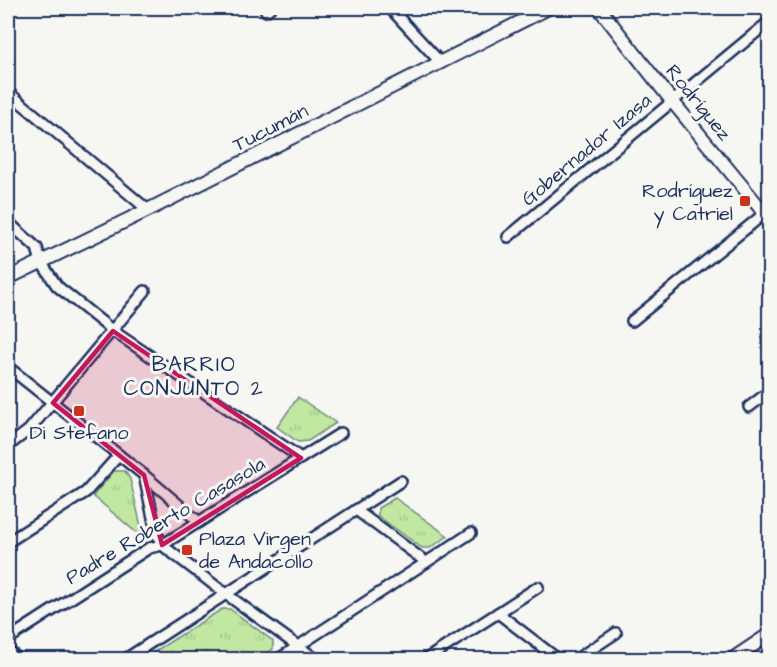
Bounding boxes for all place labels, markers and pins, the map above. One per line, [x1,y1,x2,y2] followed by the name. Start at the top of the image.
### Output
[642,177,733,229] place label: Rodríguez y Catriel
[738,194,752,208] marker: Rodríguez y Catriel
[72,404,86,418] marker: Di Stefano
[29,419,129,447] place label: Di Stefano
[199,525,313,576] place label: Plaza Virgen de Andacollo
[180,543,194,557] marker: Plaza Virgen de Andacollo

